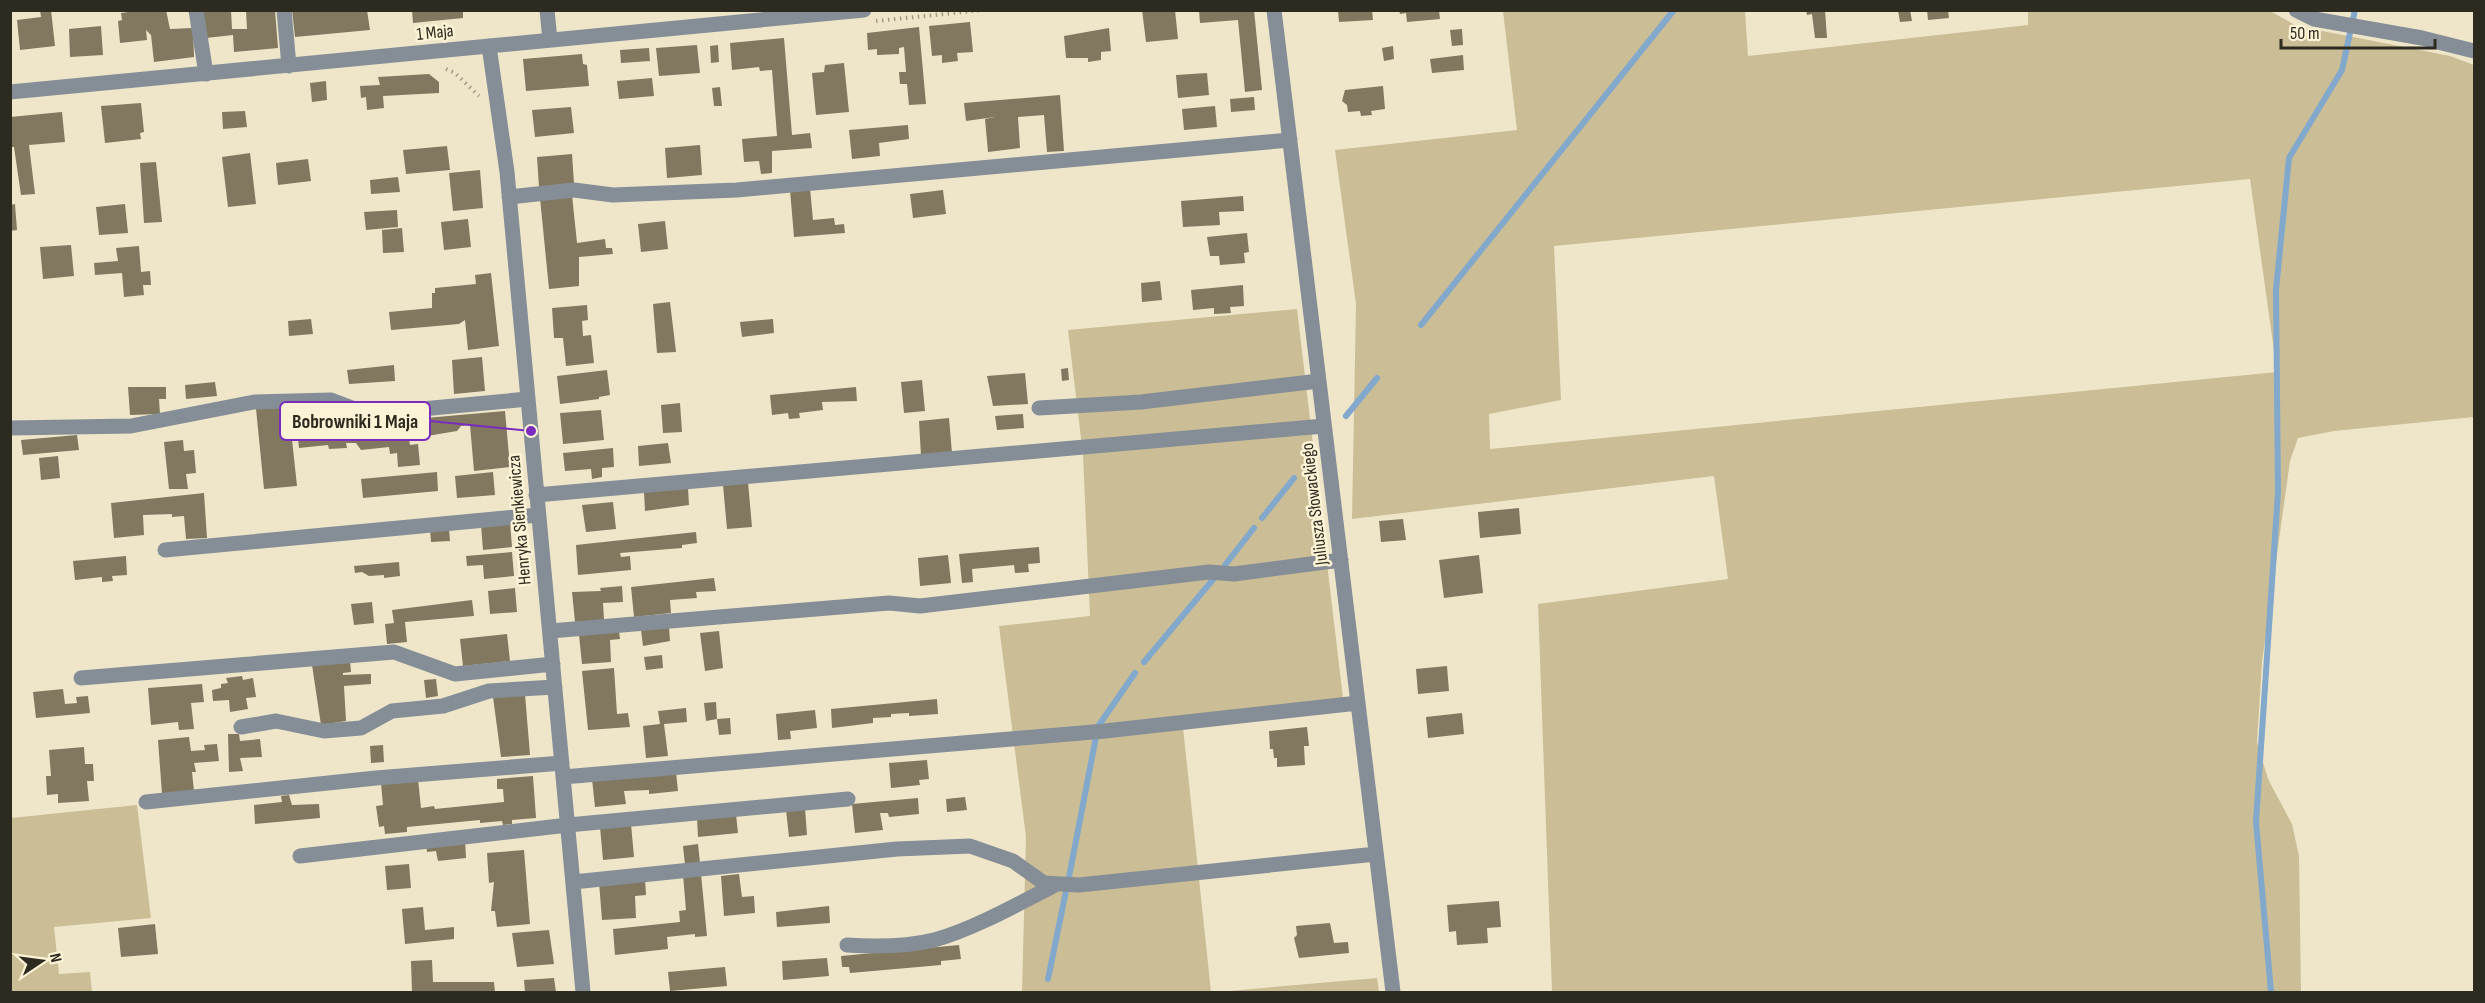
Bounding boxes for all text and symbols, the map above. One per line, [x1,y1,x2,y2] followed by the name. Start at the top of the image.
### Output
[2281,12,2436,50] scale bar
[416,20,455,45] street label: 1 Maja
[2290,23,2320,44] text: 50 m
[280,402,430,440] callout: Bobrowniki 1 Maja
[292,410,418,434] text: Bobrowniki 1 Maja
[1297,442,1333,567] street label: Juliusza Słowackiego
[503,454,536,586] street label: Henryka Sienkiewicza
[12,931,72,991] north arrow
[45,952,65,964] text: N

